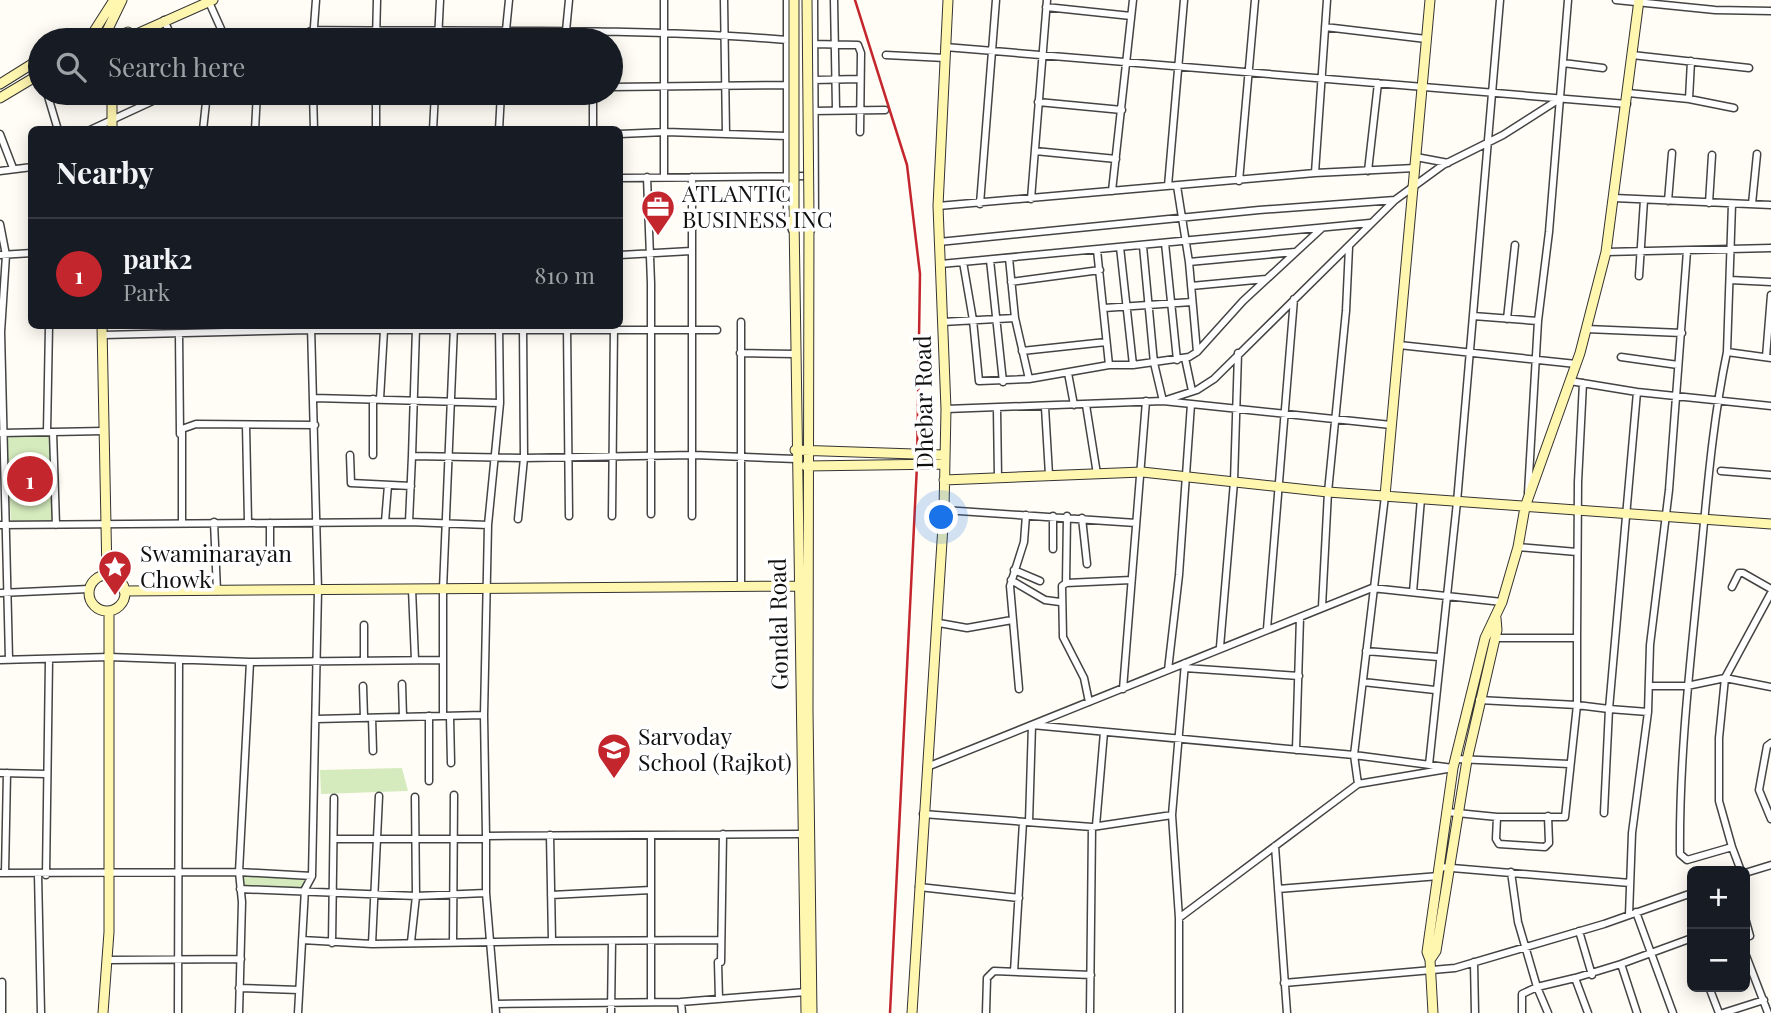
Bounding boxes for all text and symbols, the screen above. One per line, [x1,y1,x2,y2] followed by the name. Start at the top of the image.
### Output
[28,28,623,105] search box
[52,48,90,86] icon: search
[108,49,245,84] text: Search here
[56,152,154,192] text: Nearby
[681,177,833,234] place label: ATLANTIC BUSINESS INC
[639,188,677,237] office icon: ATLANTIC BUSINESS INC
[123,241,192,276] text: park2
[75,259,83,290] text: 1
[535,259,595,290] text: 810 m
[123,276,170,307] text: Park
[906,335,939,469] street label: Dhebar Road
[7,453,53,505] pin: 1
[924,500,958,534] your location
[140,537,292,594] place label: Swaminarayan Chowk
[96,548,134,597] place icon: Swaminarayan Chowk
[761,558,794,690] street label: Gondal Road
[638,720,792,777] place label: Sarvoday School (Rajkot)
[595,731,633,780] school or university icon: Sarvoday School (Rajkot)
[1687,866,1750,992] map controls
[1687,866,1750,929] button: +
[1687,929,1750,992] button: −

